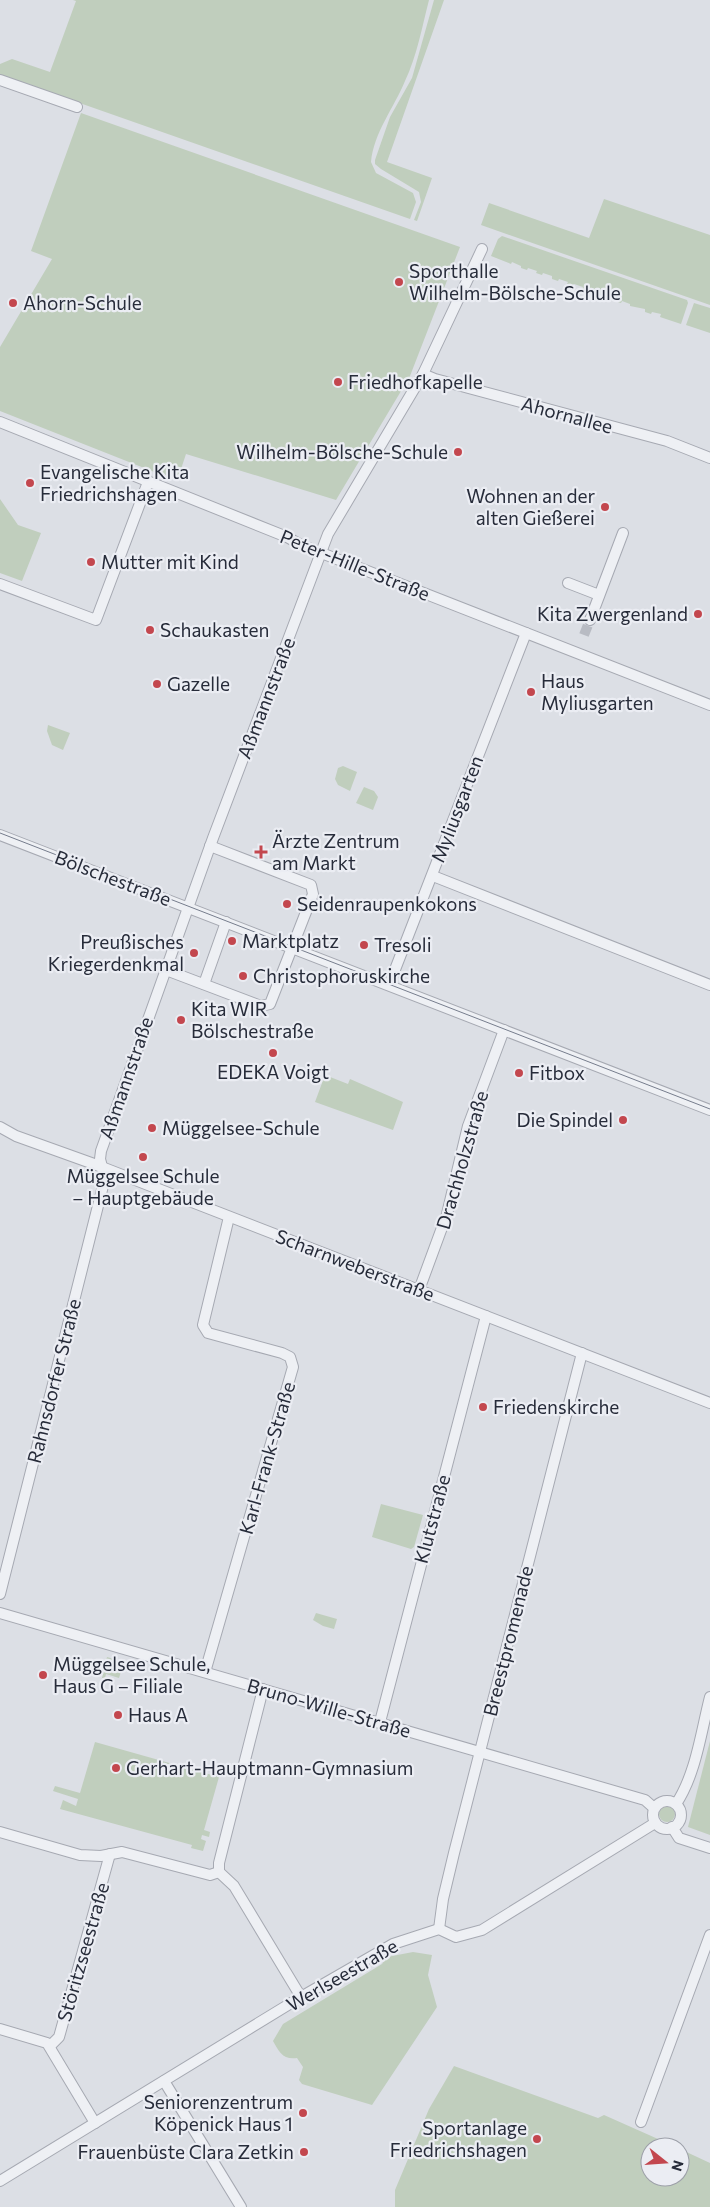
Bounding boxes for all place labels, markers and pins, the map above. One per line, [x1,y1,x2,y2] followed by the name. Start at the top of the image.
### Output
[409,259,621,304] place label: Sporthalle Wilhelm-Bölsche-Schule
[393,276,405,288] marker: Sporthalle Wilhelm-Bölsche-Schule
[23,291,142,314] place label: Ahorn-Schule
[7,297,19,309] marker: Ahorn-Schule
[348,370,483,393] place label: Friedhofkapelle
[332,376,344,388] marker: Friedhofkapelle
[236,440,448,463] place label: Wilhelm-Bölsche-Schule
[452,446,464,458] marker: Wilhelm-Bölsche-Schule
[40,460,189,505] place label: Evangelische Kita Friedrichshagen
[24,477,36,489] marker: Evangelische Kita Friedrichshagen
[466,484,595,529] place label: Wohnen an der alten Gießerei
[599,501,611,513] marker: Wohnen an der alten Gießerei
[101,550,239,573] place label: Mutter mit Kind
[85,556,97,568] marker: Mutter mit Kind
[537,602,688,625] place label: Kita Zwergenland
[692,608,704,620] marker: Kita Zwergenland
[160,618,269,641] place label: Schaukasten
[144,624,156,636] marker: Schaukasten
[541,669,654,714] place label: Haus Myliusgarten
[167,672,230,695] place label: Gazelle
[151,678,163,690] marker: Gazelle
[525,686,537,698] marker: Haus Myliusgarten
[272,829,400,874] place label: Ärzte Zentrum am Markt
[254,845,268,859] marker: Ärzte Zentrum am Markt
[297,892,477,915] place label: Seidenraupenkokons
[281,898,293,910] marker: Seidenraupenkokons
[242,929,339,952] place label: Marktplatz
[48,930,184,975] place label: Preußisches Kriegerdenkmal
[374,933,432,956] place label: Tresoli
[226,935,238,947] marker: Marktplatz
[358,939,370,951] marker: Tresoli
[188,947,200,959] marker: Preußisches Kriegerdenkmal
[253,964,430,987] place label: Christophoruskirche
[237,970,249,982] marker: Christophoruskirche
[191,997,314,1042] place label: Kita WIR Bölschestraße
[175,1014,187,1026] marker: Kita WIR Bölschestraße
[267,1047,279,1059] marker: EDEKA Voigt
[217,1060,329,1083] place label: EDEKA Voigt
[529,1061,585,1084] place label: Fitbox
[513,1067,525,1079] marker: Fitbox
[516,1108,613,1131] place label: Die Spindel
[617,1114,629,1126] marker: Die Spindel
[162,1116,320,1139] place label: Müggelsee-Schule
[146,1122,158,1134] marker: Müggelsee-Schule
[137,1151,149,1163] marker: Müggelsee Schule – Hauptgebäude
[66,1164,220,1209] place label: Müggelsee Schule – Hauptgebäude
[493,1395,619,1418] place label: Friedenskirche
[477,1401,489,1413] marker: Friedenskirche
[53,1652,210,1697] place label: Müggelsee Schule, Haus G – Filiale
[37,1669,49,1681] marker: Müggelsee Schule, Haus G – Filiale
[128,1703,188,1726] place label: Haus A
[112,1709,124,1721] marker: Haus A
[126,1756,413,1779] place label: Gerhart-Hauptmann-Gymnasium
[110,1762,122,1774] marker: Gerhart-Hauptmann-Gymnasium
[144,2090,293,2135] place label: Seniorenzentrum Köpenick Haus 1
[297,2107,309,2119] marker: Seniorenzentrum Köpenick Haus 1
[390,2116,527,2161] place label: Sportanlage Friedrichshagen
[531,2133,543,2145] marker: Sportanlage Friedrichshagen
[78,2140,294,2163] place label: Frauenbüste Clara Zetkin
[298,2146,310,2158] marker: Frauenbüste Clara Zetkin

